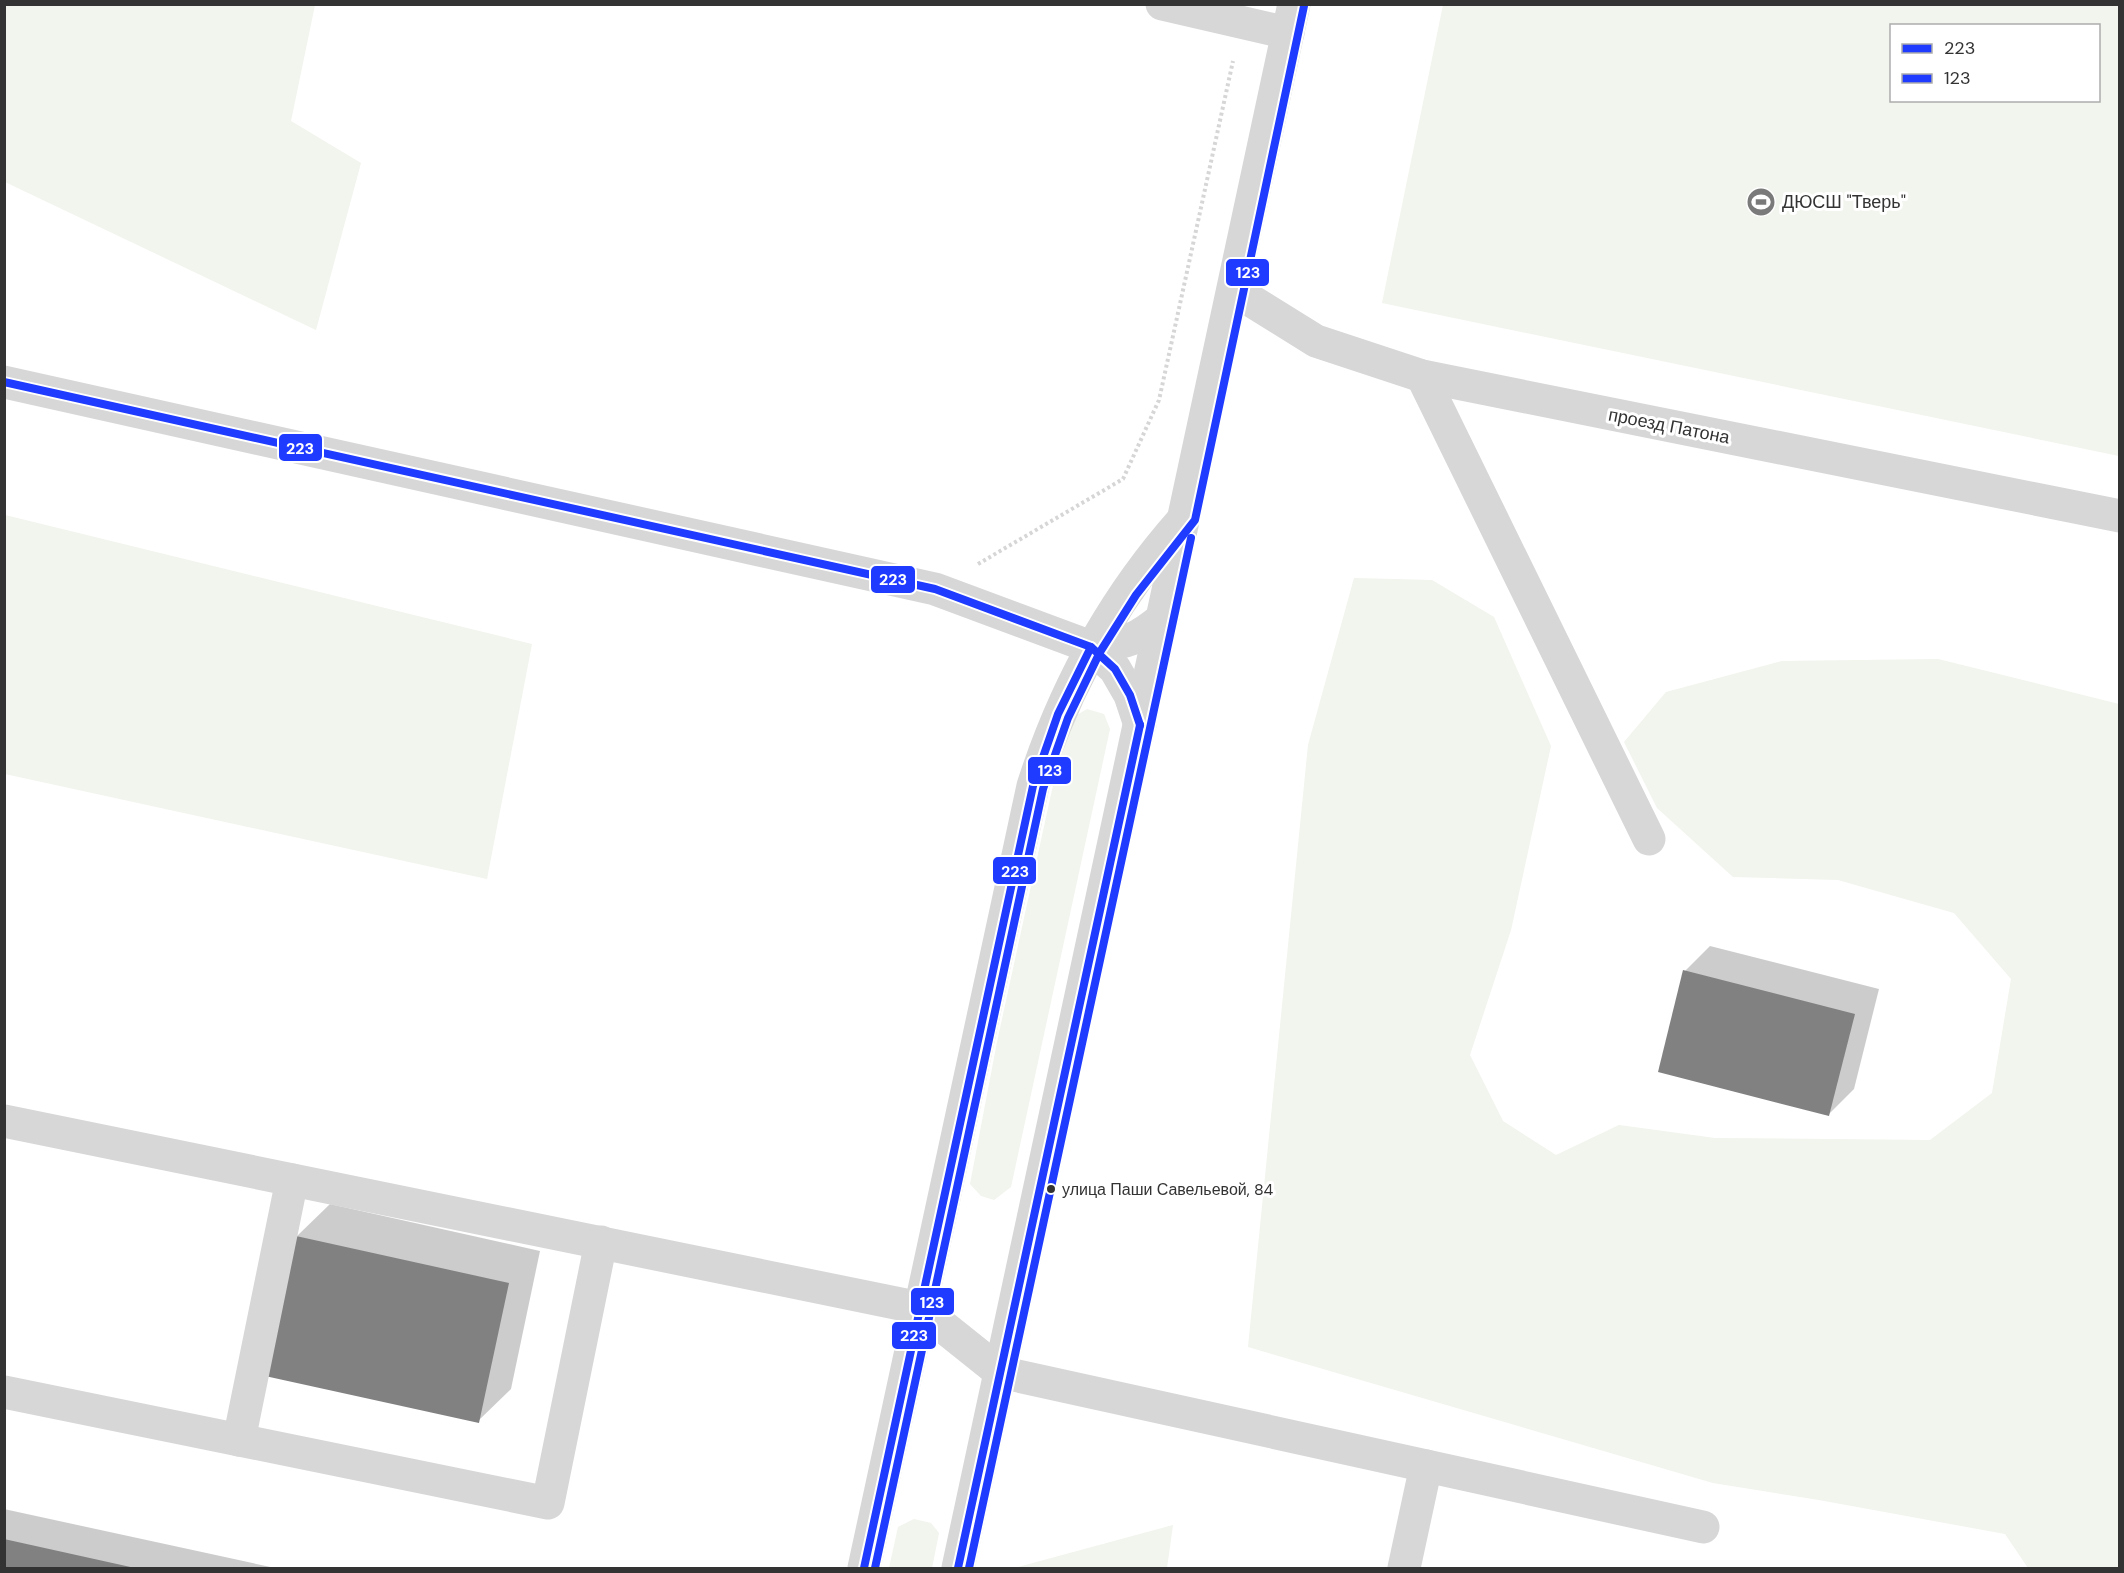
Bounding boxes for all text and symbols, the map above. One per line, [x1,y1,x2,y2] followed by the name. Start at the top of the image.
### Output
[1890,24,2100,102] legend
[1944,36,1975,60] text: 223
[1944,66,1971,90] text: 123
[1745,186,1777,218] sports icon: ДЮСШ "Тверь"
[1782,190,1906,214] place label: ДЮСШ "Тверь"
[1225,258,1270,287] line badge: 123
[1236,262,1260,283] text: 123
[1606,402,1733,450] street label: проезд Патона
[278,433,323,462] line badge: 223
[286,438,314,459] text: 223
[870,565,916,594] line badge: 223
[879,569,907,590] text: 223
[1027,756,1072,785] line badge: 123
[1038,760,1062,781] text: 123
[992,856,1037,885] line badge: 223
[1001,861,1029,882] text: 223
[1062,1179,1274,1200] place label: улица Паши Савельевой, 84
[1045,1183,1057,1195] marker: улица Паши Савельевой, 84
[910,1287,955,1316] line badge: 123
[920,1292,944,1313] text: 123
[891,1321,937,1350] line badge: 223
[900,1325,928,1346] text: 223

